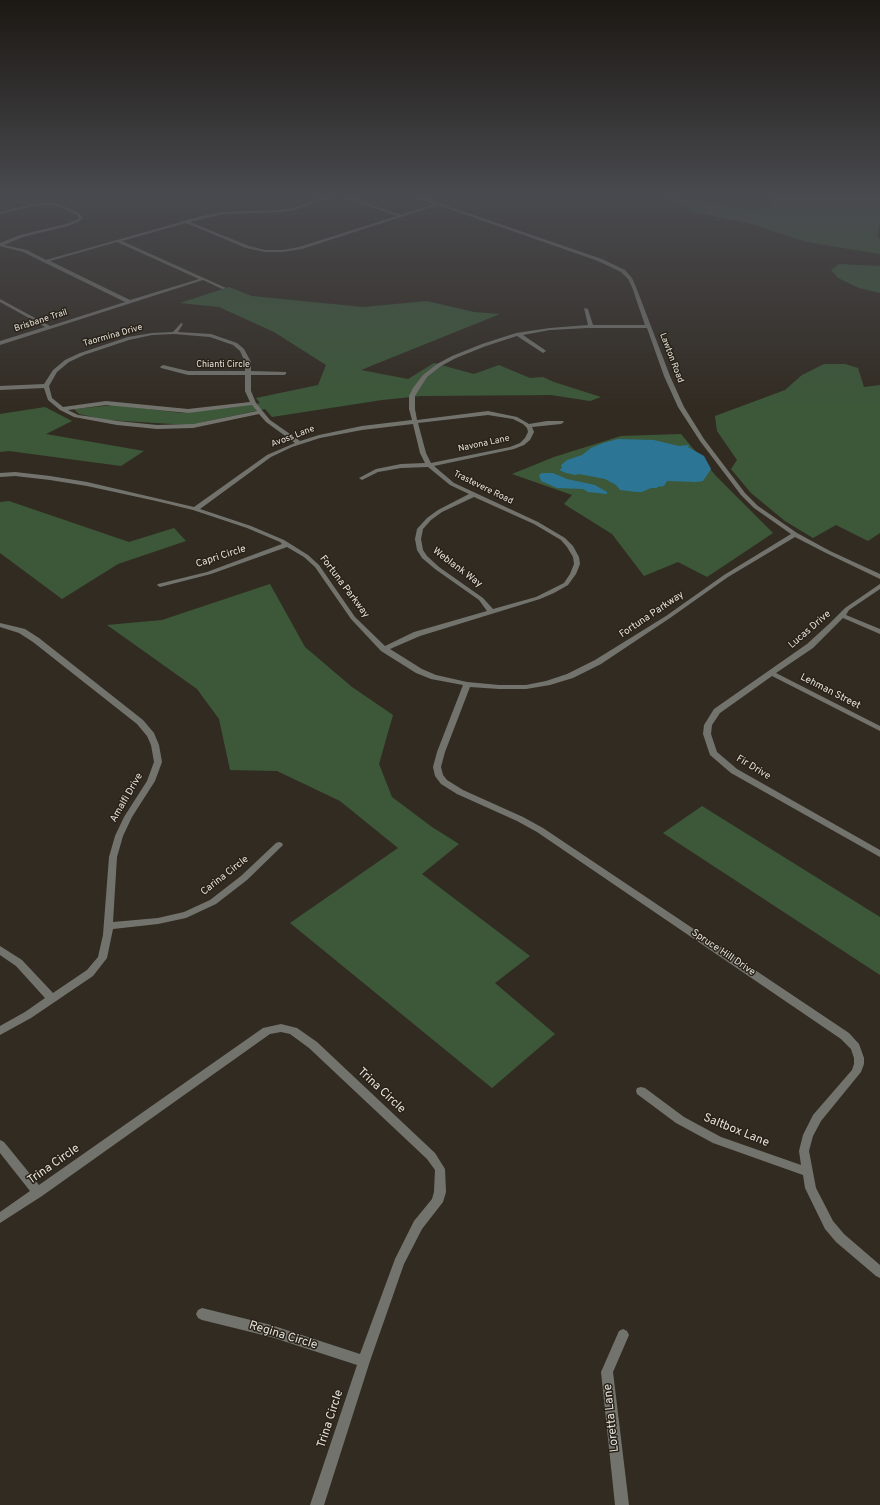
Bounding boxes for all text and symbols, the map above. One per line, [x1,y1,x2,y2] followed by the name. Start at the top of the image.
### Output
[13,307,69,335] street label: Brisbane Trail
[82,322,144,350] street label: Taormina Drive
[657,332,685,384] street label: Lawton Road
[196,360,250,370] street label: Chianti Circle
[270,424,316,450] street label: Avoss Lane
[457,433,511,455] street label: Navona Lane
[451,469,515,507] street label: Trastevere Road
[194,543,248,571] street label: Capri Circle
[430,545,484,591] street label: Weblank Way
[317,553,371,621] street label: Fortuna Parkway
[618,589,686,641] street label: Fortuna Parkway
[786,608,834,652] street label: Lucas Drive
[798,672,862,712] street label: Lehman Street
[734,753,772,783] street label: Fir Drive
[108,771,146,825] street label: Amalfi Drive
[199,854,251,898] street label: Carina Circle
[689,927,757,979] street label: Spruce Hill Drive
[354,1065,408,1117] street label: Trina Circle
[701,1111,771,1151] street label: Saltbox Lane
[25,1142,83,1188] street label: Trina Circle
[247,1319,319,1353] street label: Regina Circle
[601,1383,623,1453] street label: Loretta Lane
[315,1388,347,1450] street label: Trina Circle

